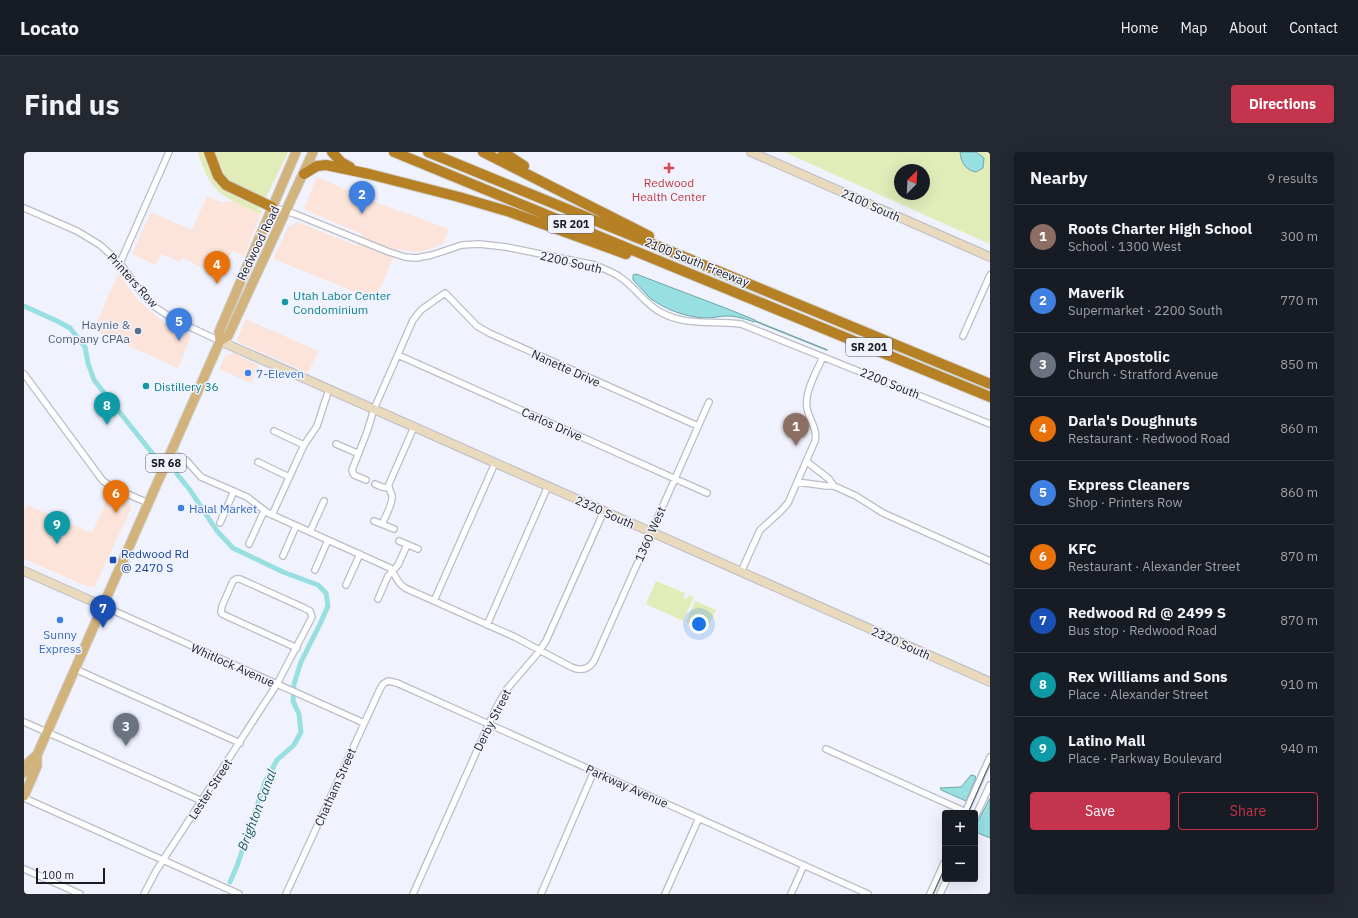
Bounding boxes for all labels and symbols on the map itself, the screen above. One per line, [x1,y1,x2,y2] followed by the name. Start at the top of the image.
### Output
[663,162,675,174] marker: Redwood Health Center
[894,164,930,200] north arrow
[632,175,707,204] place label: Redwood Health Center
[349,181,375,214] pin: 2
[839,185,903,225] street label: 2100 South
[233,203,283,283] street label: Redwood Road
[548,215,594,233] road number: SR 201
[643,234,751,290] street label: 2100 South Freeway
[539,248,603,276] street label: 2200 South
[104,249,162,311] street label: Printers Row
[204,251,230,284] pin: 4
[293,288,391,317] place label: Utah Labor Center Condominium
[280,297,290,307] marker: Utah Labor Center Condominium
[166,308,192,341] pin: 5
[48,317,131,346] place label: Haynie & Company CPAa
[133,326,143,336] marker: Haynie & Company CPAa
[846,338,892,356] road number: SR 201
[529,346,603,390] street label: Nanette Drive
[858,364,922,402] street label: 2200 South
[256,366,304,381] place label: 7-Eleven
[243,368,253,378] marker: 7-Eleven
[154,379,219,394] place label: Distillery 36
[141,381,151,391] marker: Distillery 36
[94,392,120,425] pin: 8
[519,404,585,444] street label: Carlos Drive
[783,413,809,446] pin: 1
[146,454,186,472] road number: SR 68
[103,480,129,513] pin: 6
[573,492,637,532] street label: 2320 South
[189,501,257,516] place label: Halal Market
[176,503,186,513] marker: Halal Market
[631,504,669,564] street label: 1360 West
[44,511,70,544] pin: 9
[121,546,189,575] place label: Redwood Rd @ 2470 S
[108,555,118,565] marker: Redwood Rd @ 2470 S
[90,595,116,628] pin: 7
[689,614,709,634] your location
[55,615,65,625] marker: Sunny Express
[869,623,933,663] street label: 2320 South
[39,627,81,656] place label: Sunny Express
[189,640,278,690] street label: Whitlock Avenue
[470,686,514,754] street label: Derby Street
[113,713,139,746] pin: 3
[311,745,359,829] street label: Chatham Street
[185,756,235,822] street label: Lester Street
[583,761,671,811] street label: Parkway Avenue
[234,766,280,853] water label: Brighton Canal
[36,866,105,885] scale bar

